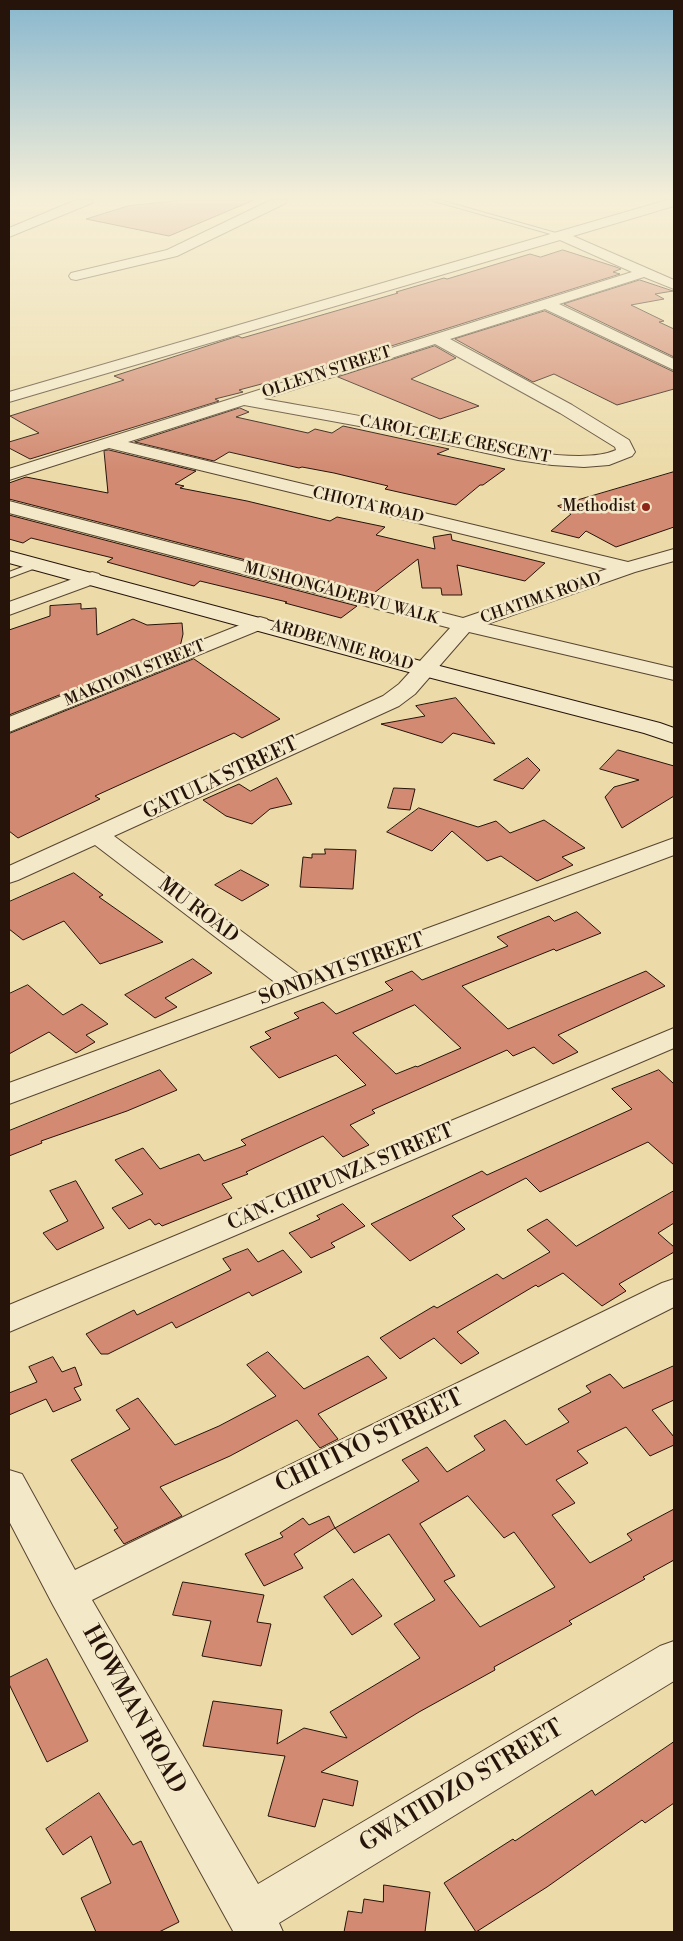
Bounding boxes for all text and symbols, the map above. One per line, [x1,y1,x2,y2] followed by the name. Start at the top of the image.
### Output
[260,343,394,403] street label: OLLEYN STREET
[358,412,552,468] street label: CAROL CELE CRESCENT
[310,484,426,528] street label: CHIOTA ROAD
[562,497,636,517] place label: Methodist
[640,501,652,513] marker: Methodist
[242,559,440,629] street label: MUSHONGADEBVU WALK
[478,569,604,629] street label: CHATIMA ROAD
[269,617,415,675] street label: ARDBENNIE ROAD
[62,637,208,711] street label: MAKIYONI STREET
[140,733,302,825] street label: GATULA STREET
[153,873,243,949] street label: MU ROAD
[256,929,428,1011] street label: SONDAYI STREET
[224,1119,458,1237] street label: CAN. CHIPUNZA STREET
[271,1384,469,1500] street label: CHITIYO STREET
[75,1621,191,1799] street label: HOWMAN ROAD
[355,1715,569,1859] street label: GWATIDZO STREET

